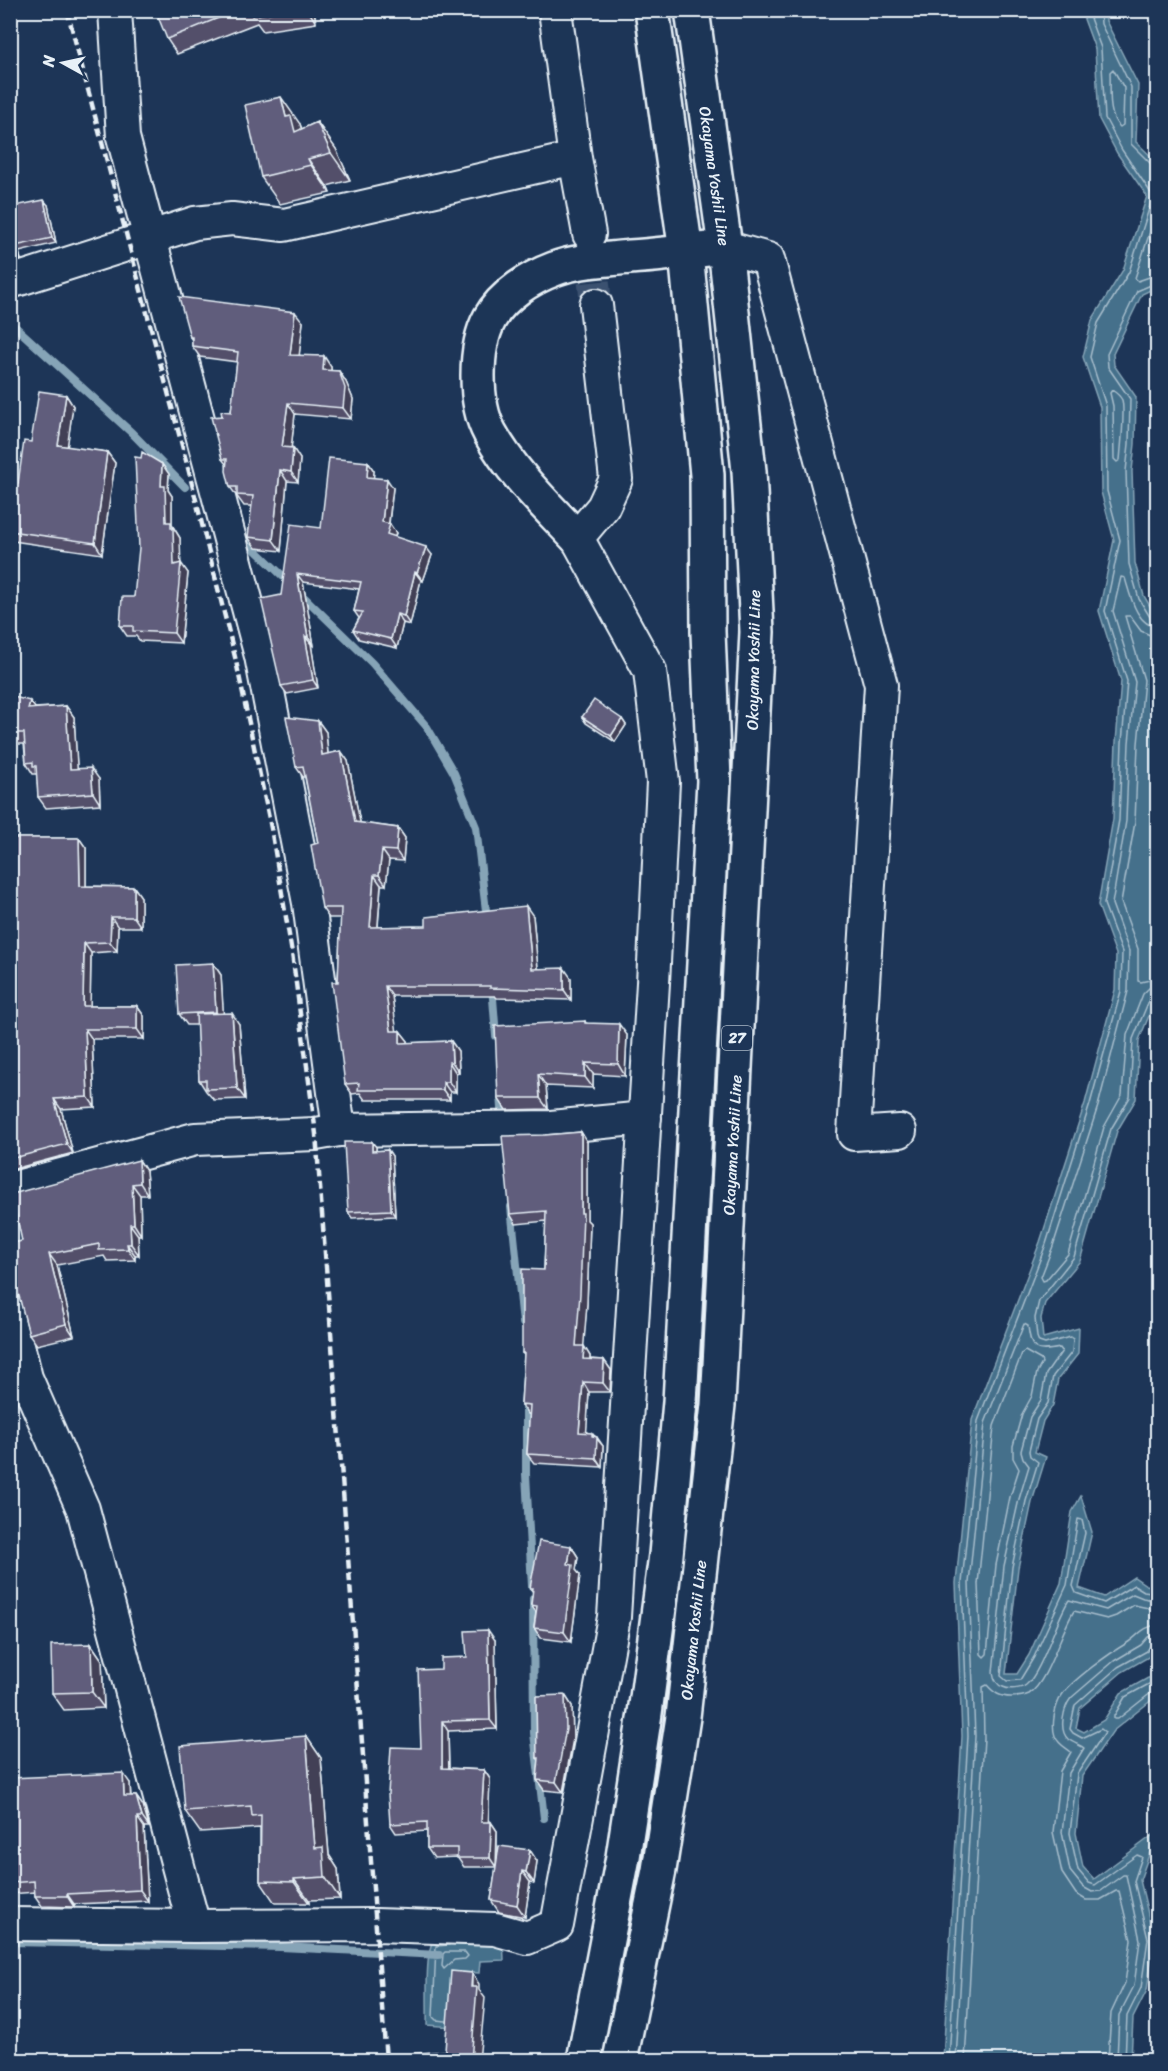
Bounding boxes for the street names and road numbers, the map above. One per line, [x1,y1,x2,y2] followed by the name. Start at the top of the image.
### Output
[690,105,739,248] street label: Okayama Yoshii Line
[738,590,769,730] street label: Okayama Yoshii Line
[722,1026,752,1050] road number: 27
[714,1074,751,1216] street label: Okayama Yoshii Line
[672,1559,715,1701] street label: Okayama Yoshii Line

